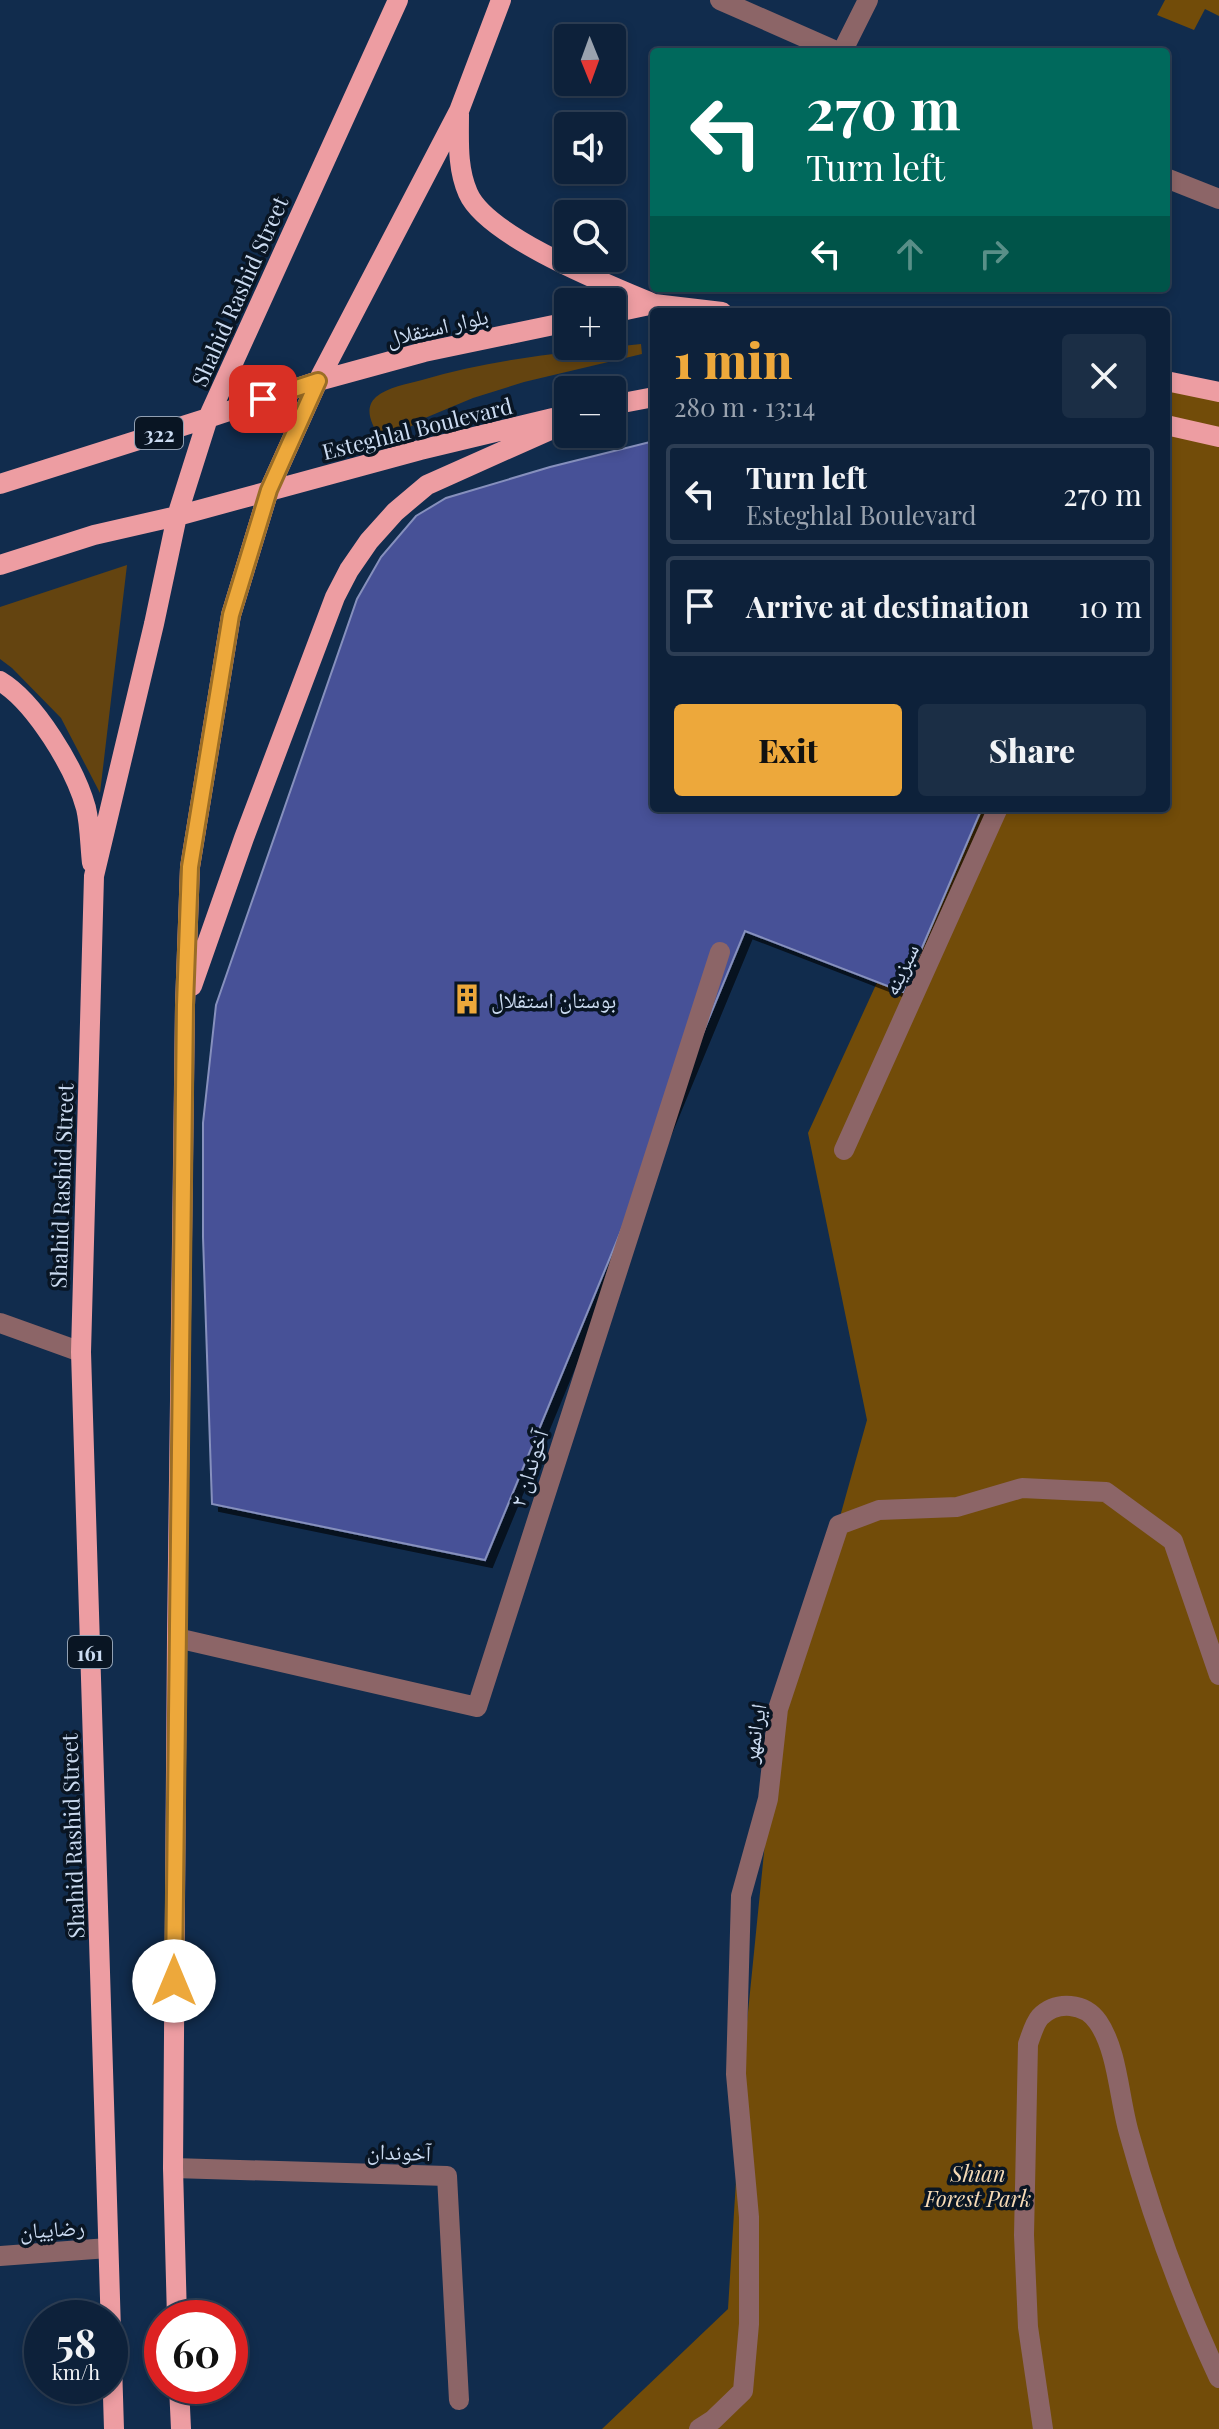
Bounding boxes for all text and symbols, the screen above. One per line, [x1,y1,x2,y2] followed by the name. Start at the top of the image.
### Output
[554,24,626,96] north arrow
[554,24,626,448] map controls
[806,70,961,145] text: 270 m
[674,80,778,184] icon: left
[554,112,626,184] button: sound
[806,142,945,190] text: Turn left
[184,190,295,391] street label: Shahid Rashid Street
[554,200,626,272] button: search
[804,232,848,276] icon: left
[888,232,932,276] icon: ahead
[972,232,1016,276] icon: right
[554,288,626,360] button: +
[383,300,491,352] street label: بلوار استقلال
[674,327,792,391] text: 1 min
[1062,334,1146,418] button: close
[229,365,297,433] pin
[554,376,626,448] button: −
[241,377,285,421] icon: arrive
[674,389,815,424] text: 280 m · 13:14
[319,390,515,466] street label: Esteghlal Boulevard
[135,417,183,449] road number: 322
[746,457,867,497] text: Turn left
[678,472,722,516] icon: left
[1063,474,1142,514] text: 270 m
[746,497,977,532] text: Esteghlal Boulevard
[678,584,722,628] icon: arrive
[746,586,1029,626] text: Arrive at destination
[1079,586,1142,626] text: 10 m
[674,704,902,796] button: Exit
[918,704,1146,796] button: Share
[875,938,925,1000] street label: سبزینه
[450,982,484,1016] building icon: بوستان استقلال
[491,984,616,1014] place label: بوستان استقلال
[42,1082,80,1289] street label: Shahid Rashid Street
[501,1425,555,1510] street label: آخوندان ۲
[68,1636,112,1668] road number: 161
[733,1701,772,1766] street label: ایرانمهر
[53,1732,91,1939] street label: Shahid Rashid Street
[132,1939,216,2023] position arrow
[366,2135,432,2167] street label: آخوندان
[924,2158,1031,2213] park label: Shian Forest Park
[18,2211,86,2245] street label: رضاییان
[144,2300,248,2404] speed limit sign: 60
[56,2315,96,2368] text: 58
[52,2358,100,2385] text: km/h

